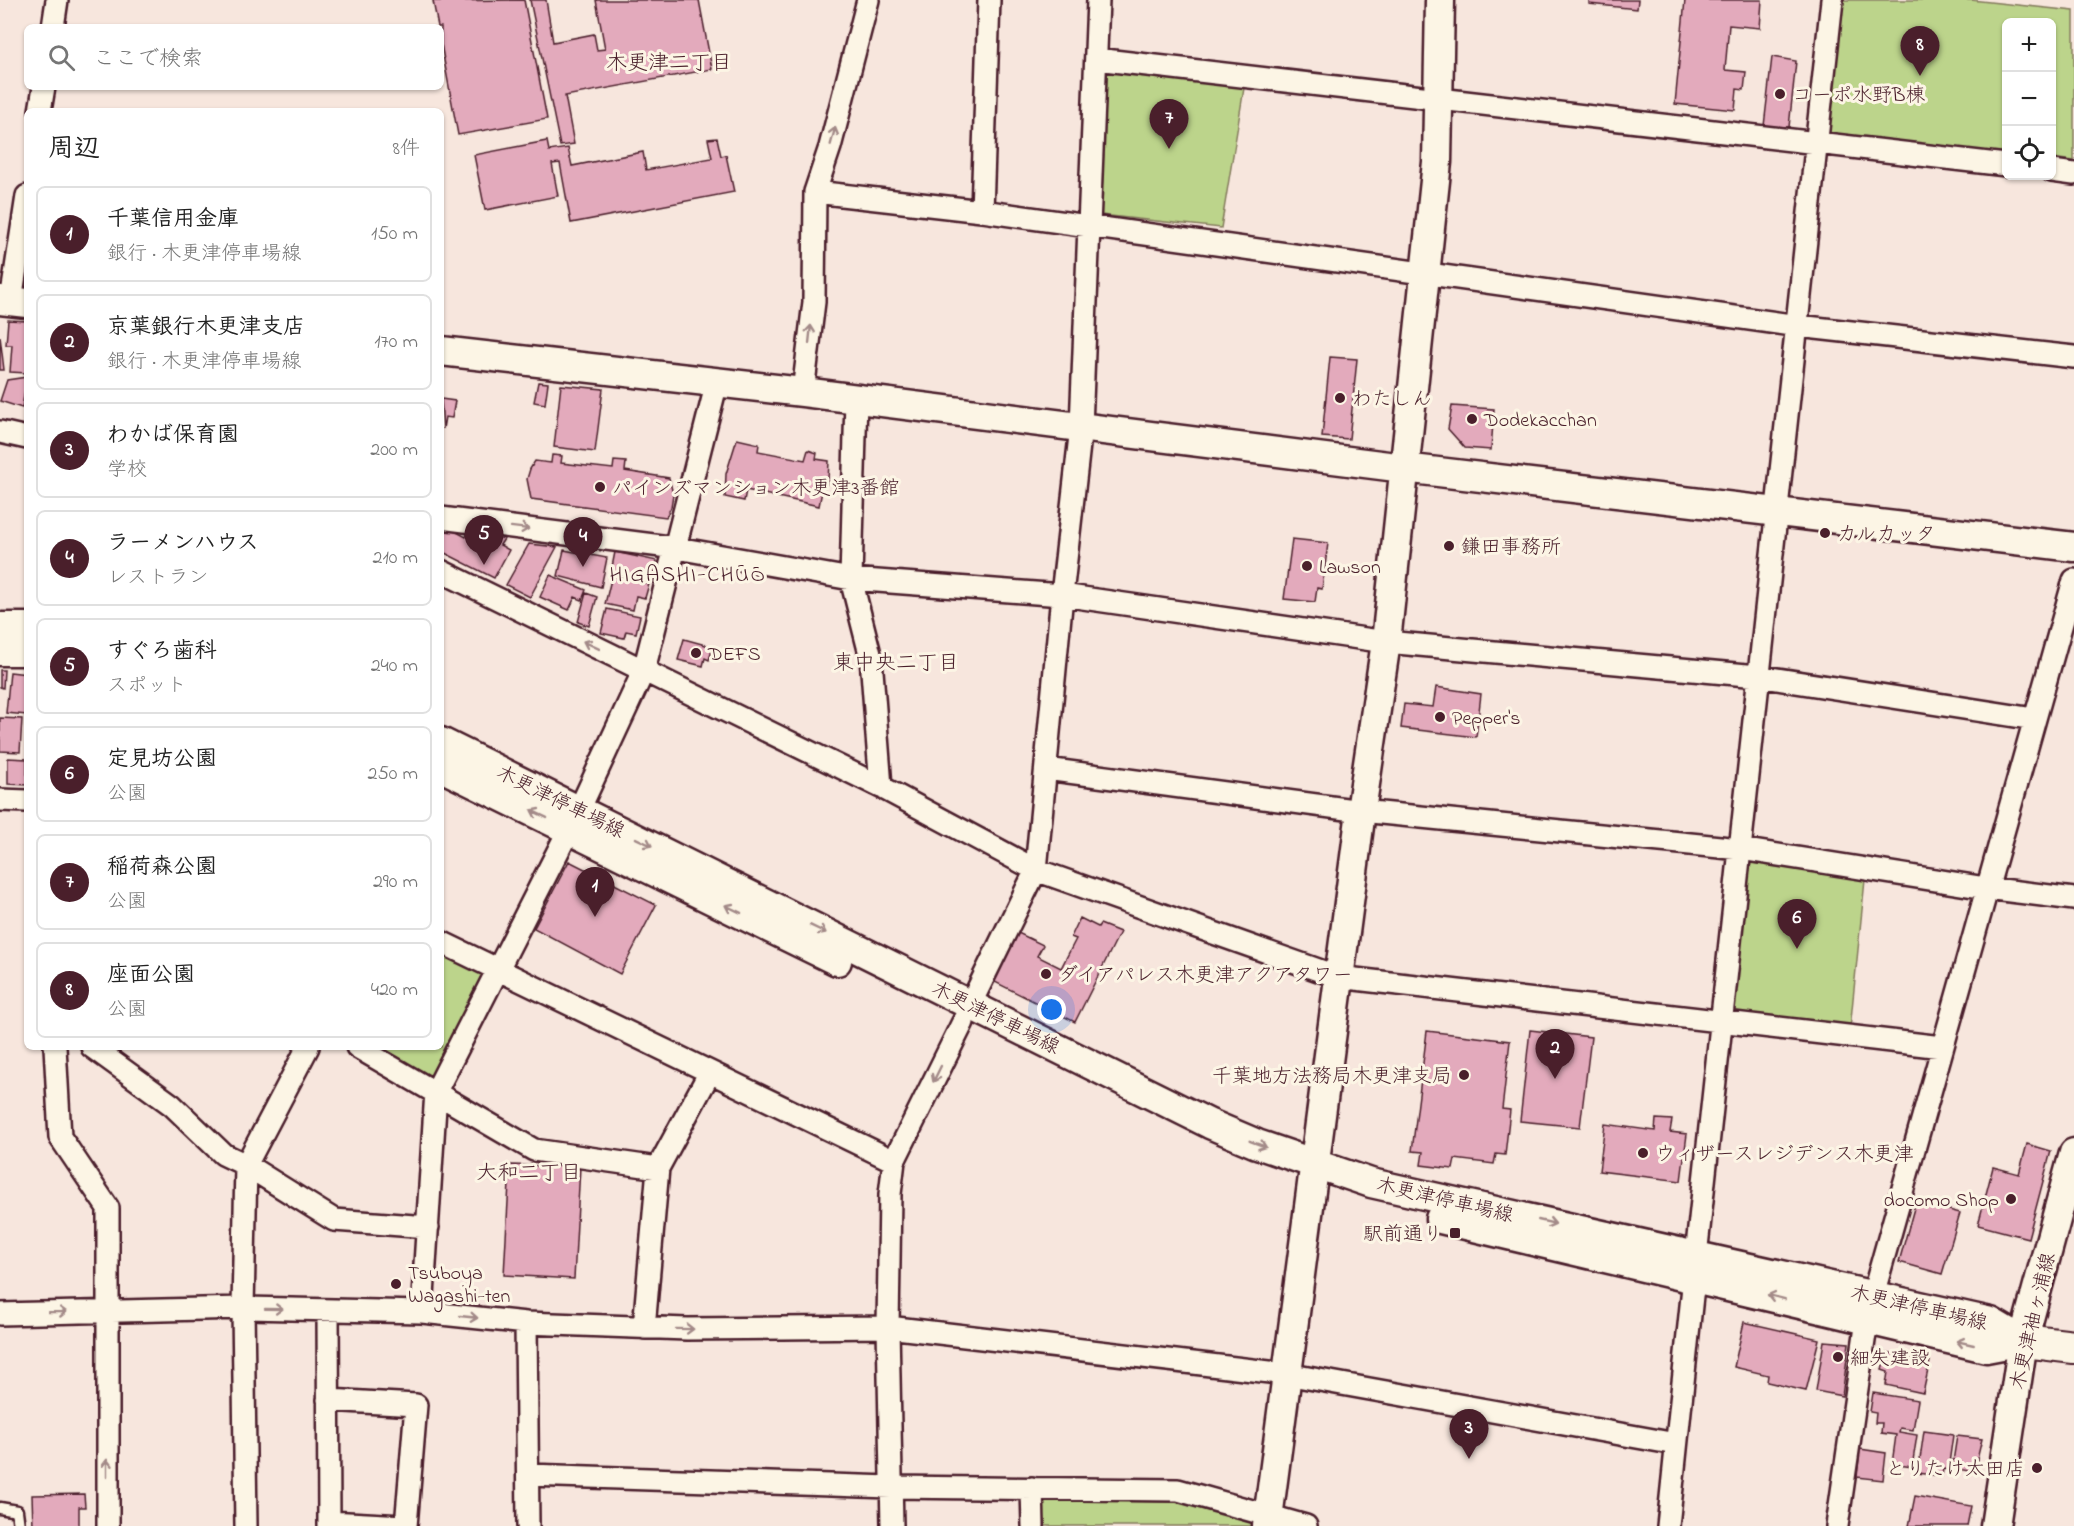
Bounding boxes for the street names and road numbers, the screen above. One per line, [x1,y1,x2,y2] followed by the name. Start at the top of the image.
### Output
[491,760,629,847] street label: 木更津停車場線
[926,976,1064,1063] street label: 木更津停車場線
[1373,1172,1516,1231] street label: 木更津停車場線
[2005,1250,2064,1393] street label: 木更津袖ヶ浦線
[1847,1280,1990,1339] street label: 木更津停車場線

